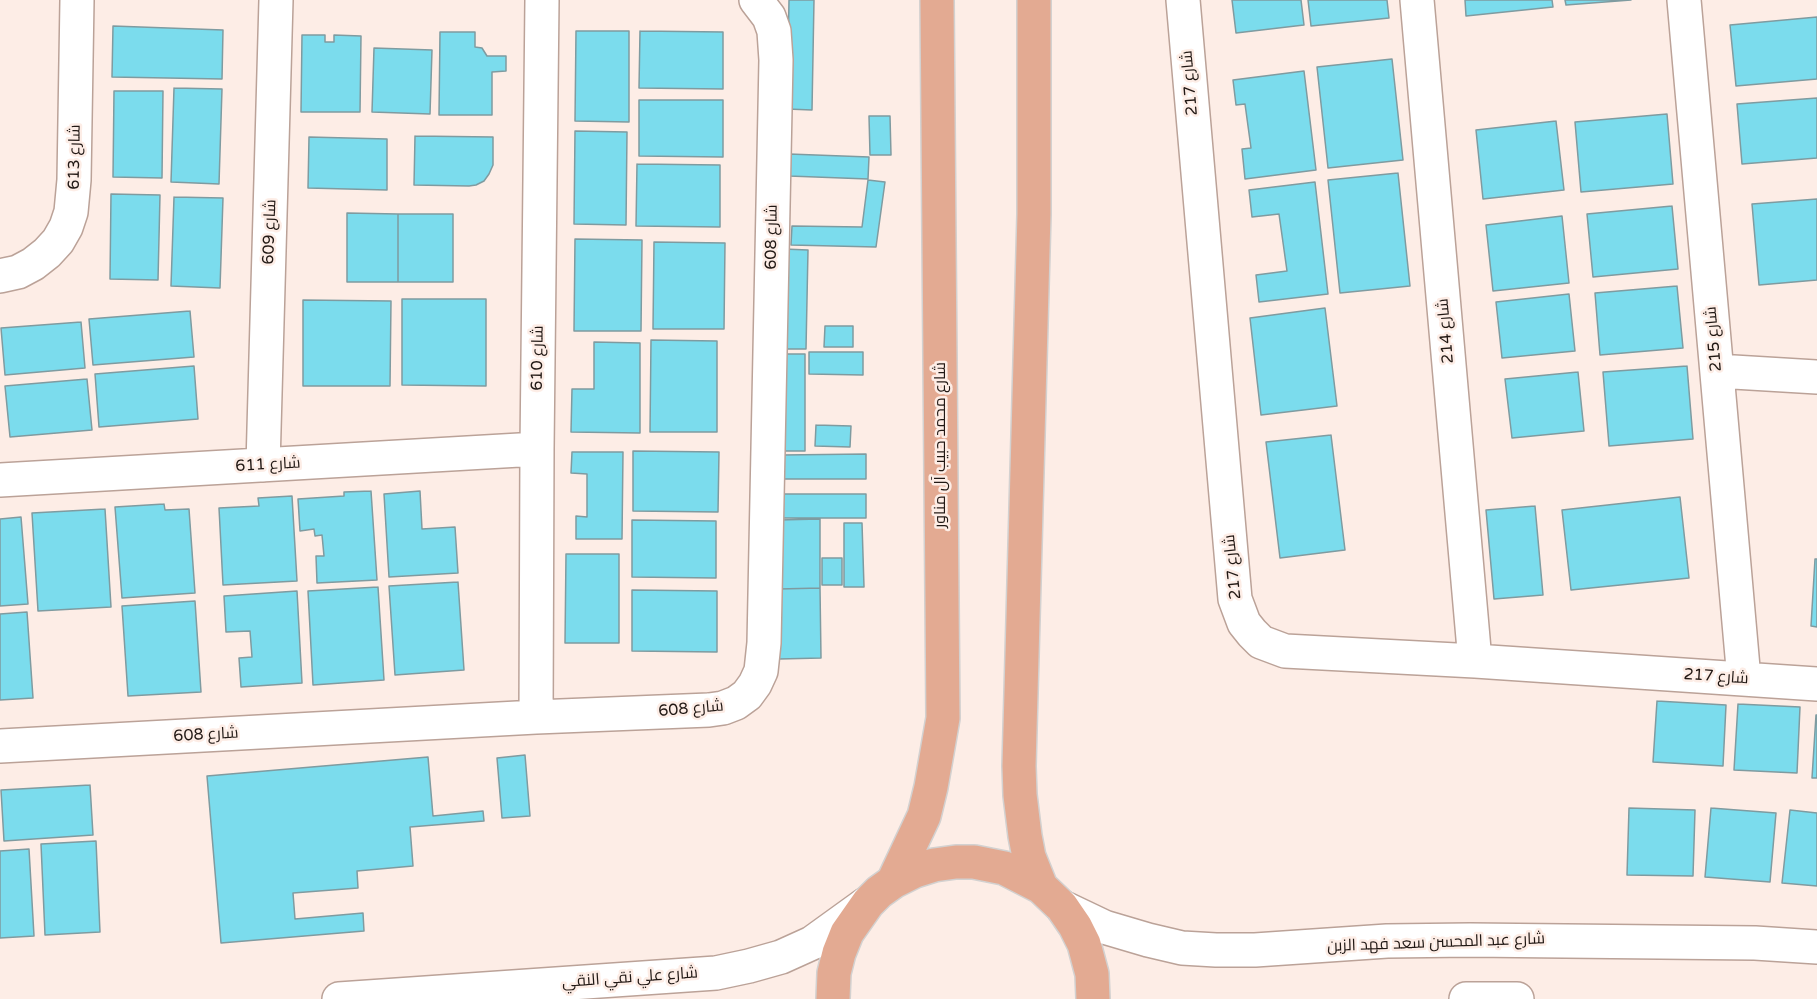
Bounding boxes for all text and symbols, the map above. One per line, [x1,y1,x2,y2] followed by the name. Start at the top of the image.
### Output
[1178,50,1202,116] street label: شارع 217
[65,124,85,190] street label: شارع 613
[259,199,281,265] street label: شارع 609
[762,204,782,270] street label: شارع 608
[1434,298,1458,364] street label: شارع 214
[1702,306,1726,372] street label: شارع 215
[528,325,548,391] street label: شارع 610
[931,362,951,528] street label: شارع محمد حبيب آل مناور
[235,454,301,476] street label: شارع 611
[1220,534,1246,600] street label: شارع 217
[1683,665,1749,689] street label: شارع 217
[658,697,724,721] street label: شارع 608
[173,724,239,746] street label: شارع 608
[1327,930,1545,956] street label: شارع عبد المحسن سعد فهد الزبن
[561,964,699,992] street label: شارع علي نقي النقي

